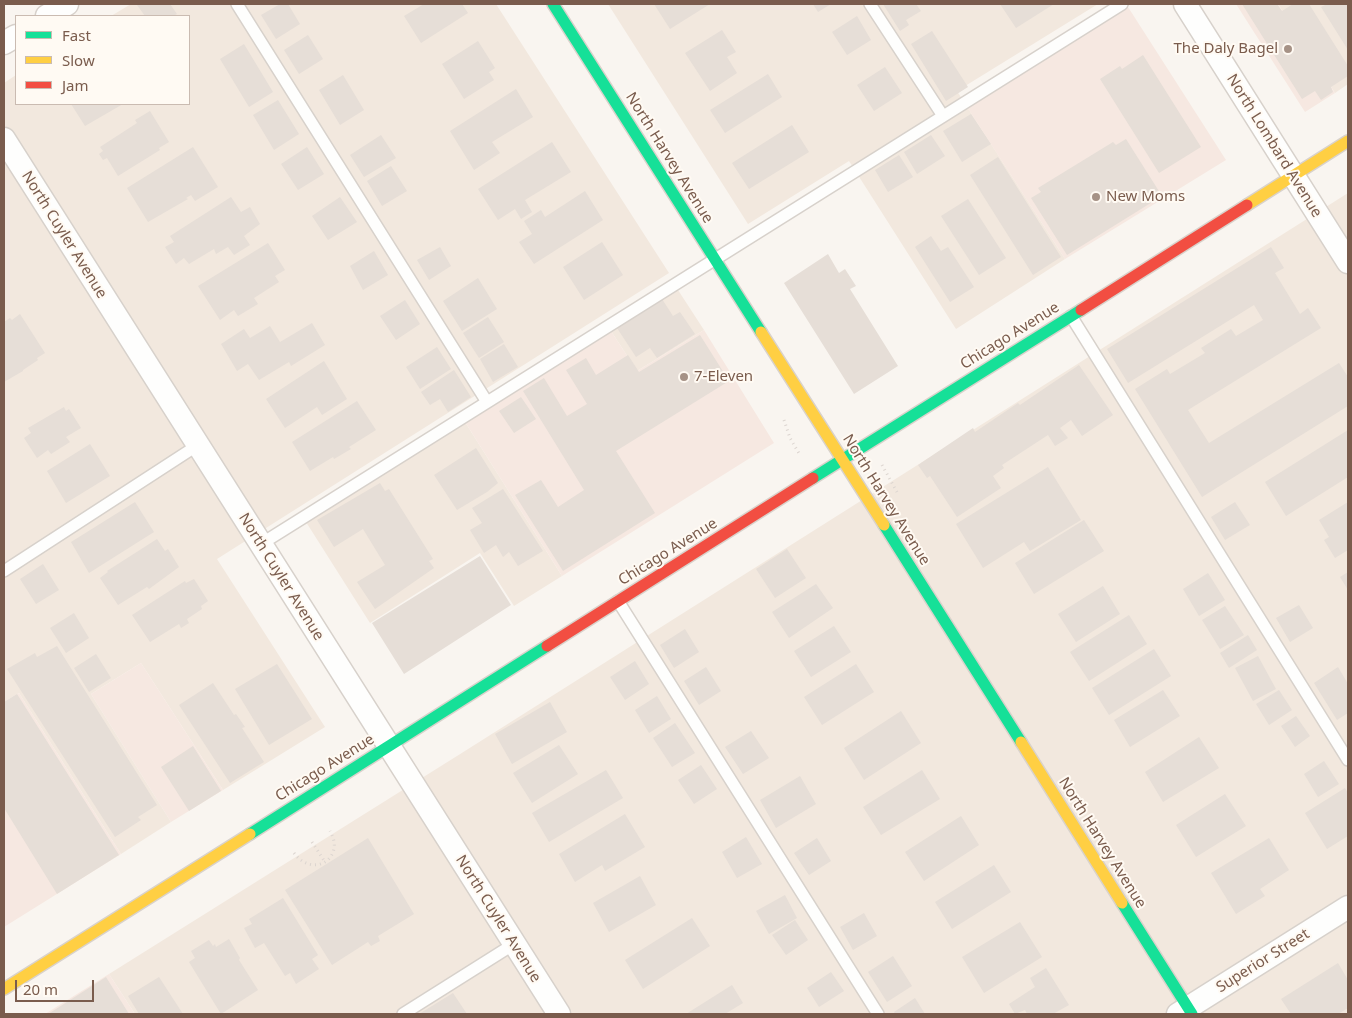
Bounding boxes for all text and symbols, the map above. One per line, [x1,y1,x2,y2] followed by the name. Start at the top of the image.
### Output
[15,15,190,105] legend
[62,25,91,45] text: Fast
[1174,40,1278,58] place label: The Daly Bagel
[1282,43,1294,55] marker: The Daly Bagel
[62,50,95,70] text: Slow
[1223,71,1325,221] street label: North Lombard Avenue
[62,75,89,95] text: Jam
[621,89,717,227] street label: North Harvey Avenue
[17,168,111,302] street label: North Cuyler Avenue
[1106,188,1185,206] place label: New Moms
[1090,191,1102,203] marker: New Moms
[957,298,1063,374] street label: Chicago Avenue
[694,368,753,386] place label: 7-Eleven
[678,371,690,383] marker: 7-Eleven
[838,431,934,569] street label: North Harvey Avenue
[234,510,328,644] street label: North Cuyler Avenue
[615,514,721,590] street label: Chicago Avenue
[272,730,378,806] street label: Chicago Avenue
[1054,774,1150,912] street label: North Harvey Avenue
[451,852,545,986] street label: North Cuyler Avenue
[1213,925,1313,997] street label: Superior Street
[18,970,96,1002] scale bar
[23,979,58,999] text: 20 m

